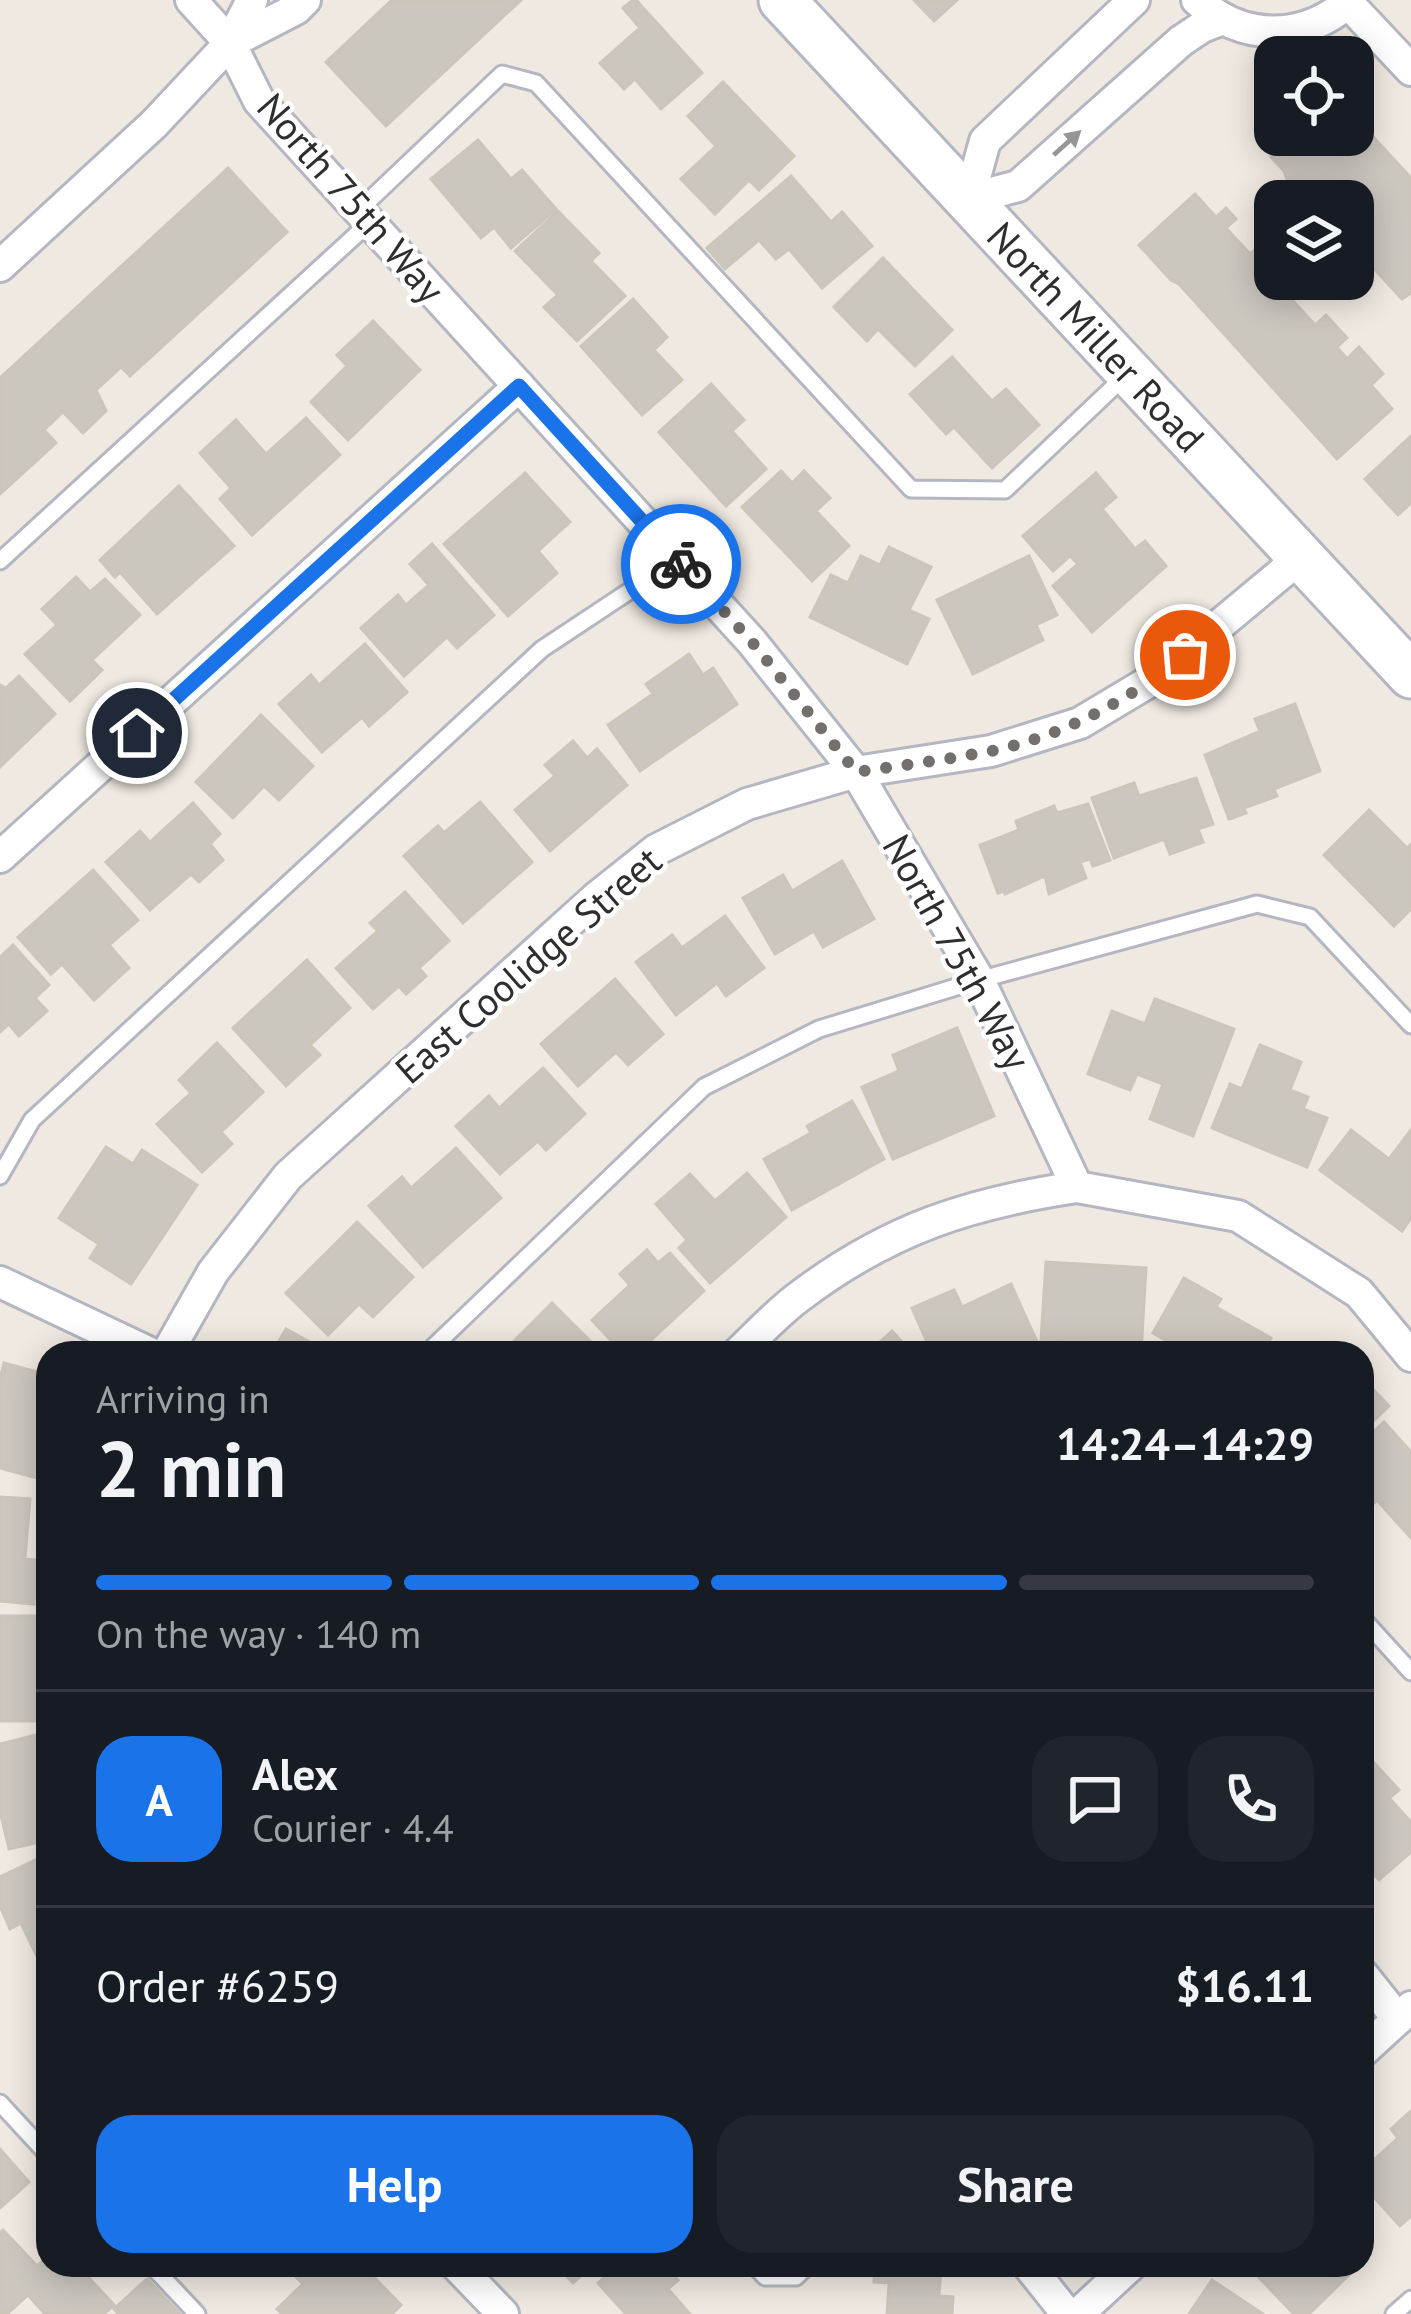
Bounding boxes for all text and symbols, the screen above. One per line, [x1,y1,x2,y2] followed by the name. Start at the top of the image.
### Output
[1254,36,1374,300] map controls
[1254,36,1374,156] button: locate
[246,82,456,313] street label: North 75th Way
[1053,130,1082,157] one-way arrow
[1254,180,1374,300] button: layers
[977,211,1216,463] street label: North Miller Road
[621,504,741,624] courier
[648,531,714,597] icon: bike
[1134,604,1236,706] pin
[1152,622,1218,688] icon: bag
[86,682,188,784] pin
[104,700,170,766] icon: home
[872,825,1043,1078] street label: North 75th Way
[384,835,671,1094] street label: East Coolidge Street
[96,1373,270,1424] text: Arriving in
[1056,1414,1314,1472] text: 14:24–14:29
[96,1418,286,1519] text: 2 min
[96,1608,421,1659] text: On the way · 140 m
[1032,1736,1158,1862] button: chat
[1188,1736,1314,1862] button: phone
[252,1744,338,1802] text: Alex
[145,1770,173,1828] text: A
[252,1802,454,1853] text: Courier · 4.4
[96,1956,339,2014] text: Order #6259
[1175,1956,1314,2014] text: $16.11
[96,2115,693,2253] button: Help
[717,2115,1314,2253] button: Share

